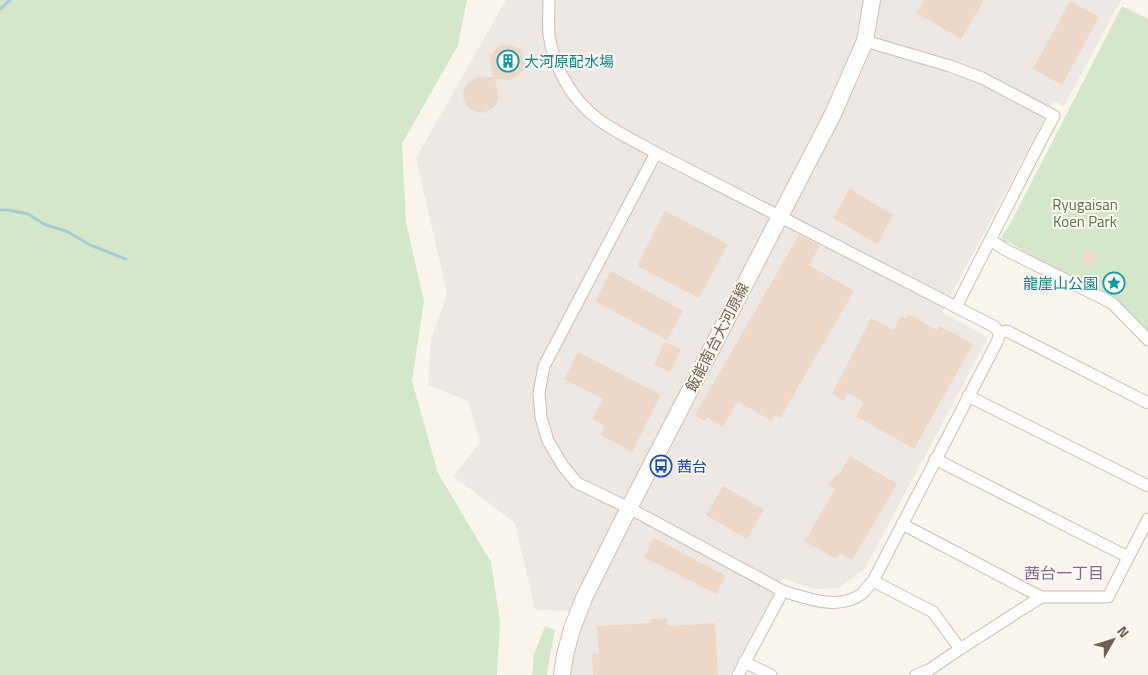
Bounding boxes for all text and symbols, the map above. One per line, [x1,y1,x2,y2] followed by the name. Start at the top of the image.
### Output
[496,49,520,73] building icon: 大河原配水場
[524,50,614,73] place label: 大河原配水場
[1052,193,1118,233] park label: Ryugaisan Koen Park
[1102,271,1126,295] place icon: 龍崖山公園
[1023,272,1098,295] place label: 龍崖山公園
[680,278,754,396] street label: 飯能南台大河原線
[649,454,673,478] bus stop icon: 茜台
[677,455,707,478] place label: 茜台
[1024,561,1104,585] district label: 茜台一丁目
[1088,615,1138,665] north arrow
[1112,621,1135,642] text: N

